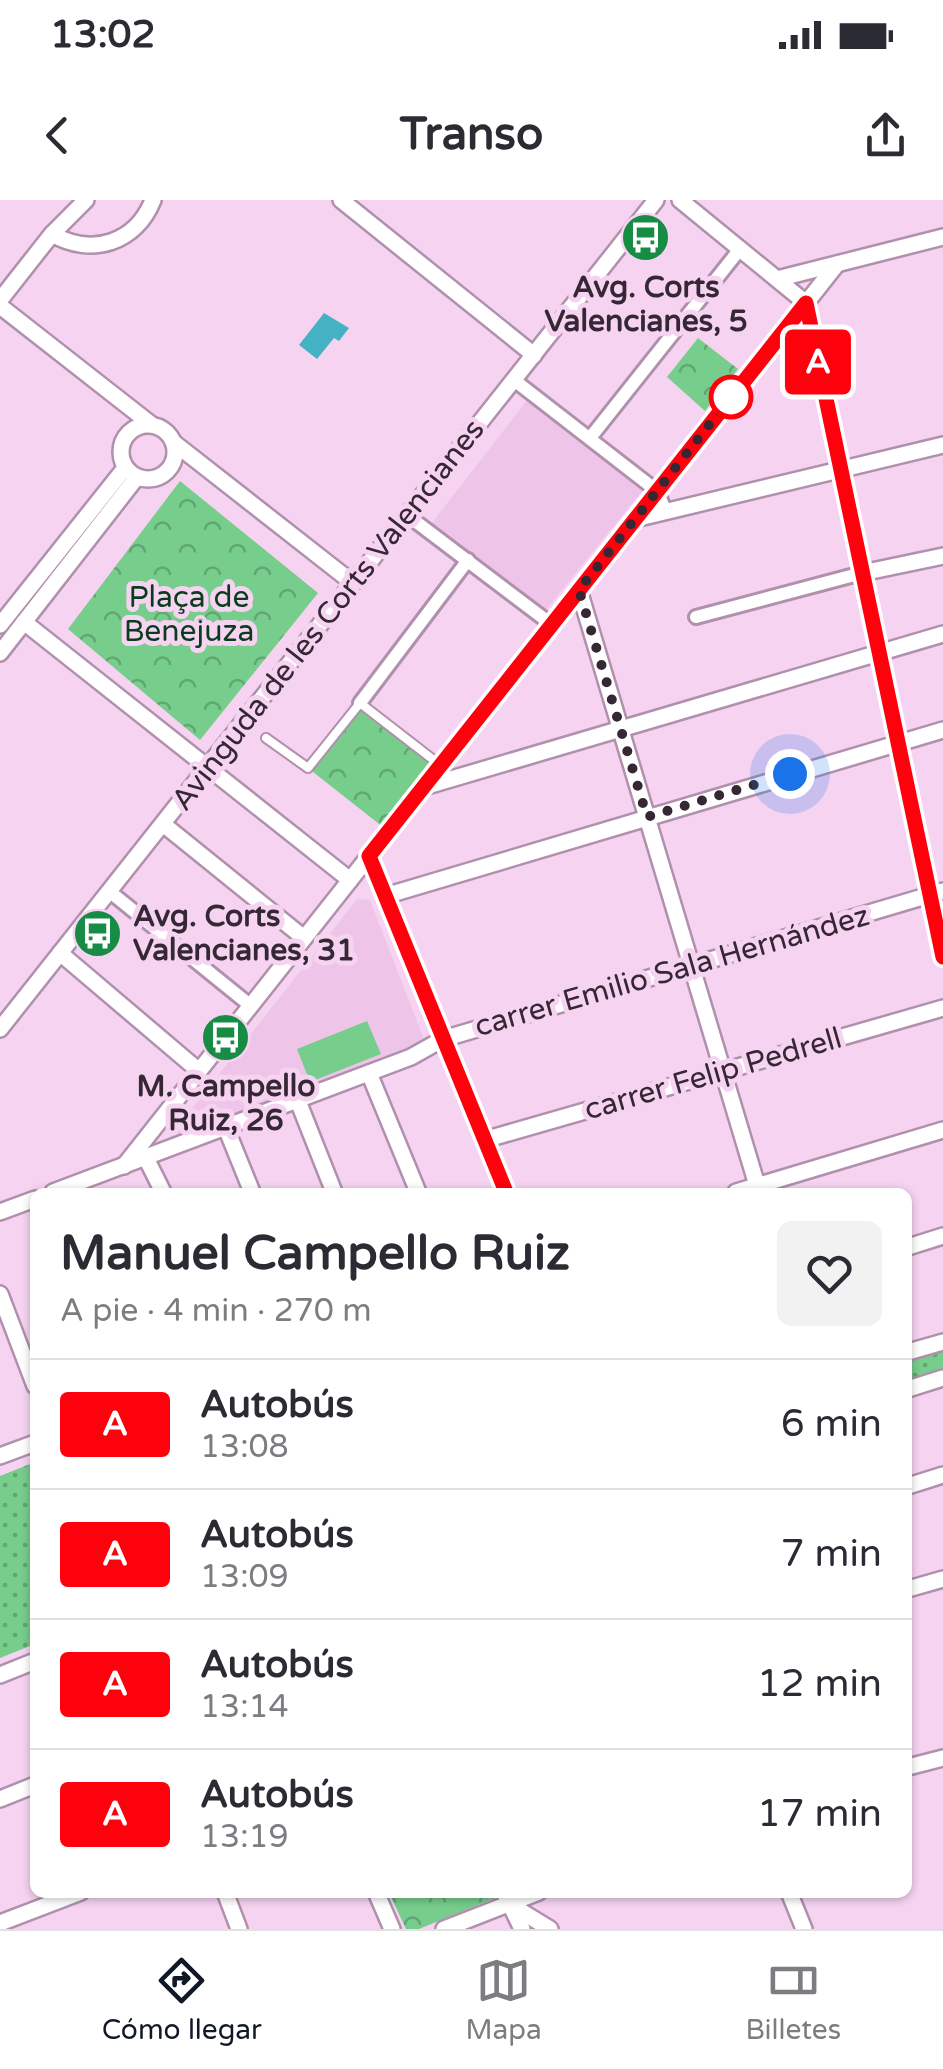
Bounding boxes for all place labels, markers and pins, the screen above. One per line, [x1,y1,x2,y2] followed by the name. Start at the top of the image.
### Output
[620,212,672,264] bus stop icon: Avg. Corts Valencianes, 5
[544,269,748,340] place label: Avg. Corts Valencianes, 5
[710,376,752,418] unlabelled marker
[133,898,355,969] place label: Avg. Corts Valencianes, 31
[72,907,124,959] bus stop icon: Avg. Corts Valencianes, 31
[200,1011,252,1063] bus stop icon: M. Campello Ruiz, 26
[137,1068,315,1139] place label: M. Campello Ruiz, 26

